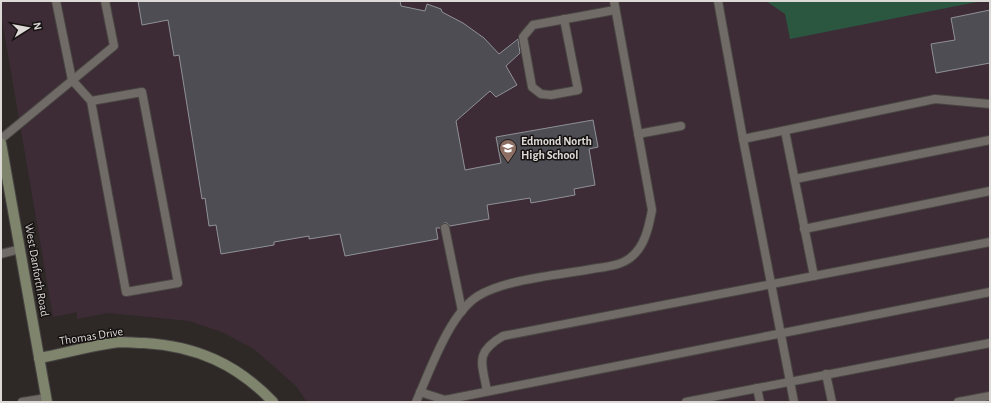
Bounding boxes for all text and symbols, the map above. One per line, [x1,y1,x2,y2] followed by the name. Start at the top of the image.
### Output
[8,8,48,48] north arrow
[31,21,43,31] text: N
[521,135,592,161] place label: Edmond North High School
[498,138,518,163] school or university icon: Edmond North High School
[23,223,51,317] street label: West Danforth Road
[58,325,124,347] street label: Thomas Drive

